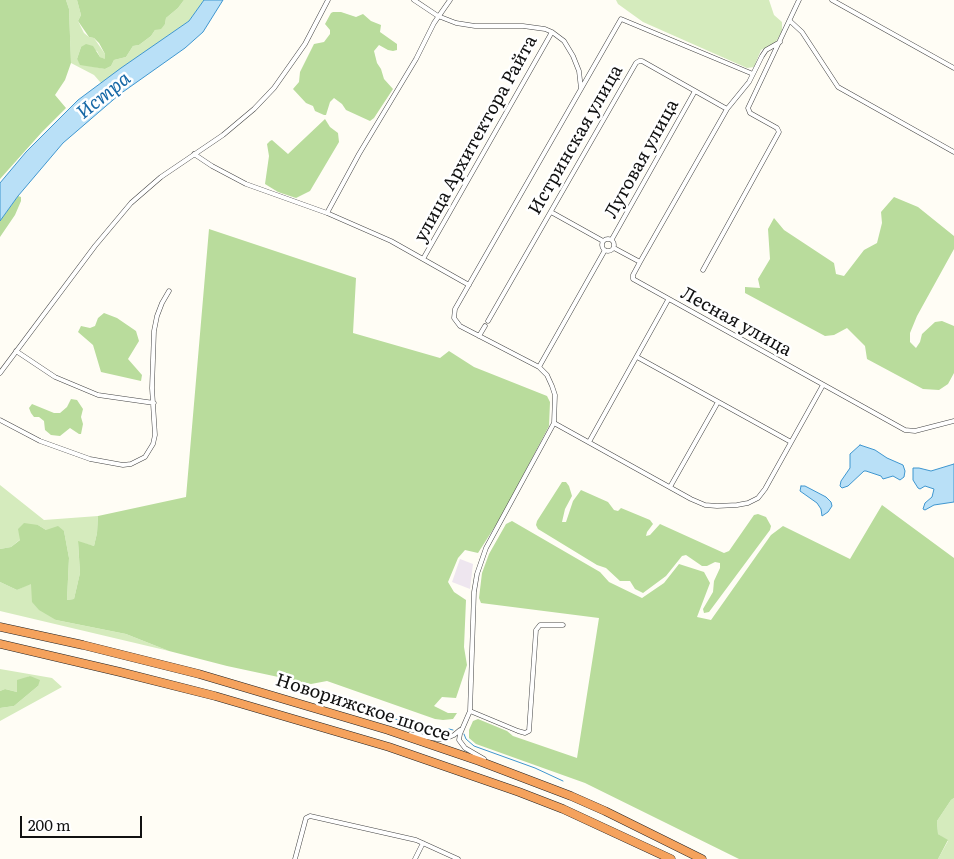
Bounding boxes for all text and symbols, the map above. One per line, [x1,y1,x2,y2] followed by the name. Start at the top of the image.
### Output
[410,32,542,246] street label: улица Архитектора Райта
[524,61,628,219] street label: Истринская улица
[73,68,135,124] water label: Истра
[600,96,684,222] street label: Луговая улица
[677,283,795,361] street label: Лесная улица
[273,670,453,746] street label: Новорижское шоссе
[22,806,145,838] scale bar
[28,813,71,836] text: 200 m

